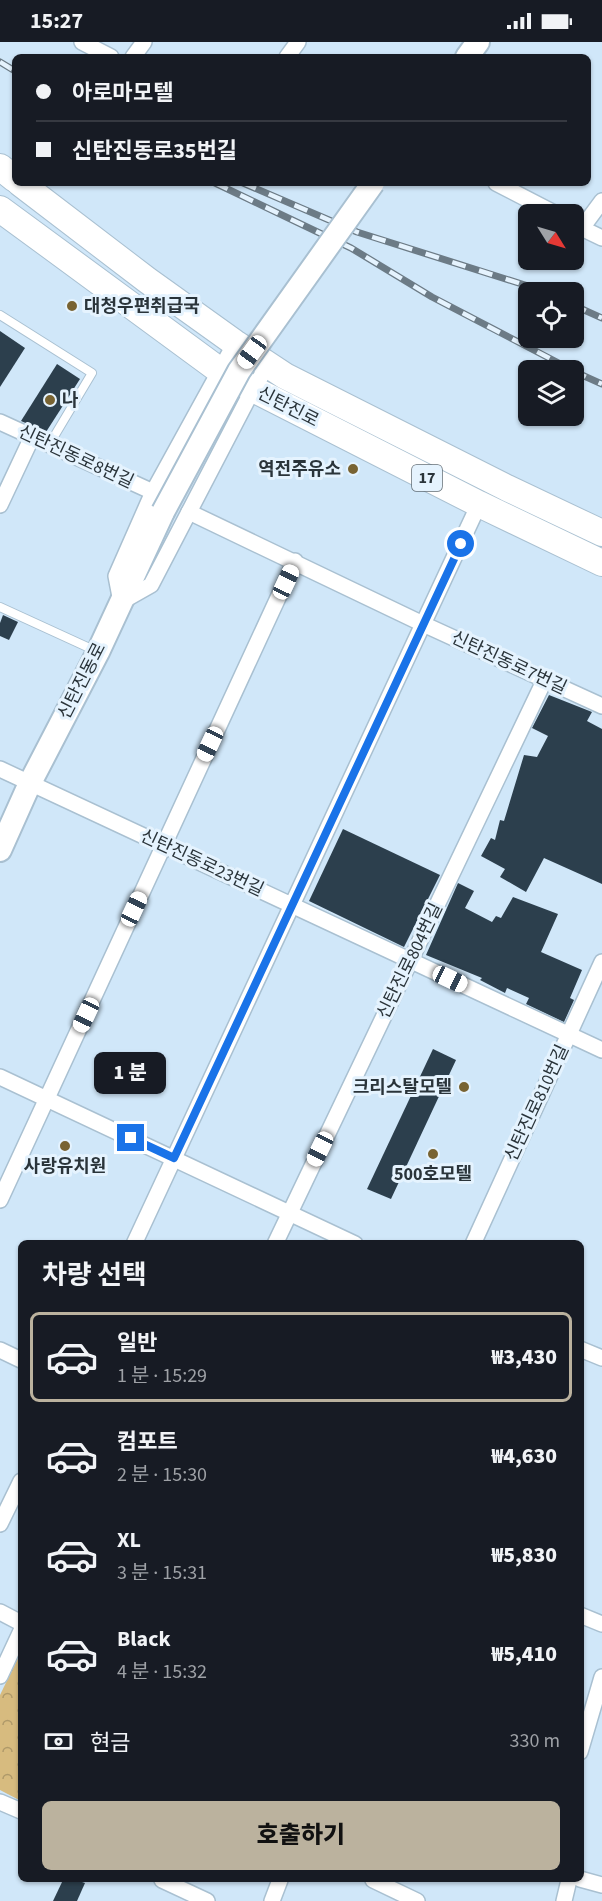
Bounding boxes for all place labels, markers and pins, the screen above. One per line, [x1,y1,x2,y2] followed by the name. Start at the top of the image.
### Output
[84,294,200,319] place label: 대청우편취급국
[65,299,79,313] marker: 대청우편취급국
[62,388,79,413] place label: 나
[43,393,57,407] marker: 나
[258,457,341,482] place label: 역전주유소
[346,462,360,476] marker: 역전주유소
[353,1075,452,1100] place label: 크리스탈모텔
[457,1080,471,1094] marker: 크리스탈모텔
[58,1139,72,1153] marker: 사랑유치원
[426,1147,440,1161] marker: 500호모텔
[24,1154,106,1179] place label: 사랑유치원
[394,1162,472,1187] place label: 500호모텔

